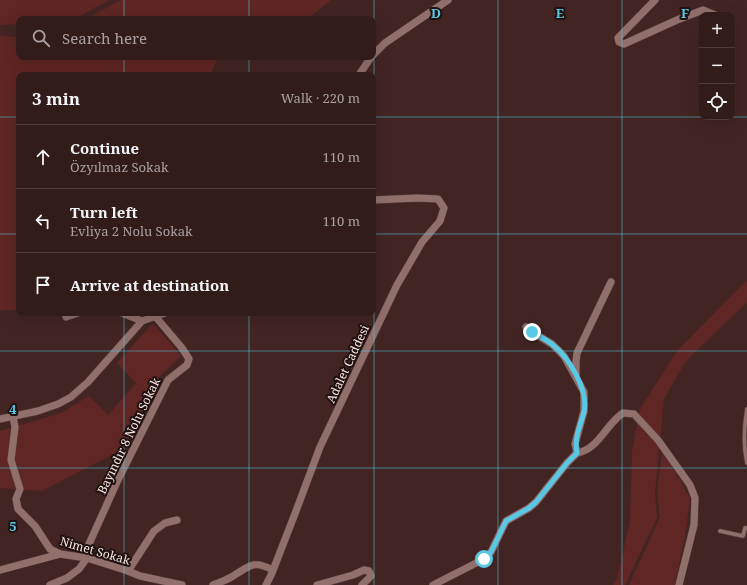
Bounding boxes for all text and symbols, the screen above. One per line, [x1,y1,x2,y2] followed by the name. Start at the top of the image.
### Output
[431,4,441,22] text: D
[556,4,565,22] text: E
[681,4,689,22] text: F
[699,12,735,120] map controls
[699,12,735,48] button: +
[16,16,376,60] search box
[30,27,52,49] icon: search
[62,28,147,48] text: Search here
[699,48,735,84] button: −
[699,84,735,120] button: locate
[32,87,80,110] text: 3 min
[281,89,360,107] text: Walk · 220 m
[70,138,139,158] text: Continue
[32,146,54,168] icon: ahead
[323,148,360,166] text: 110 m
[70,158,169,176] text: Özyılmaz Sokak
[70,202,138,222] text: Turn left
[32,210,54,232] icon: left
[323,212,360,230] text: 110 m
[70,222,193,240] text: Evliya 2 Nolu Sokak
[32,274,54,296] icon: arrive
[70,275,229,295] text: Arrive at destination
[322,322,373,406] street label: Adalet Caddesi
[523,323,541,341] route end
[93,374,165,497] street label: Bayındır 8 Nolu Sokak
[9,400,17,418] text: 4
[9,517,17,535] text: 5
[58,532,133,569] street label: Nimet Sokak
[475,550,493,568] route start

